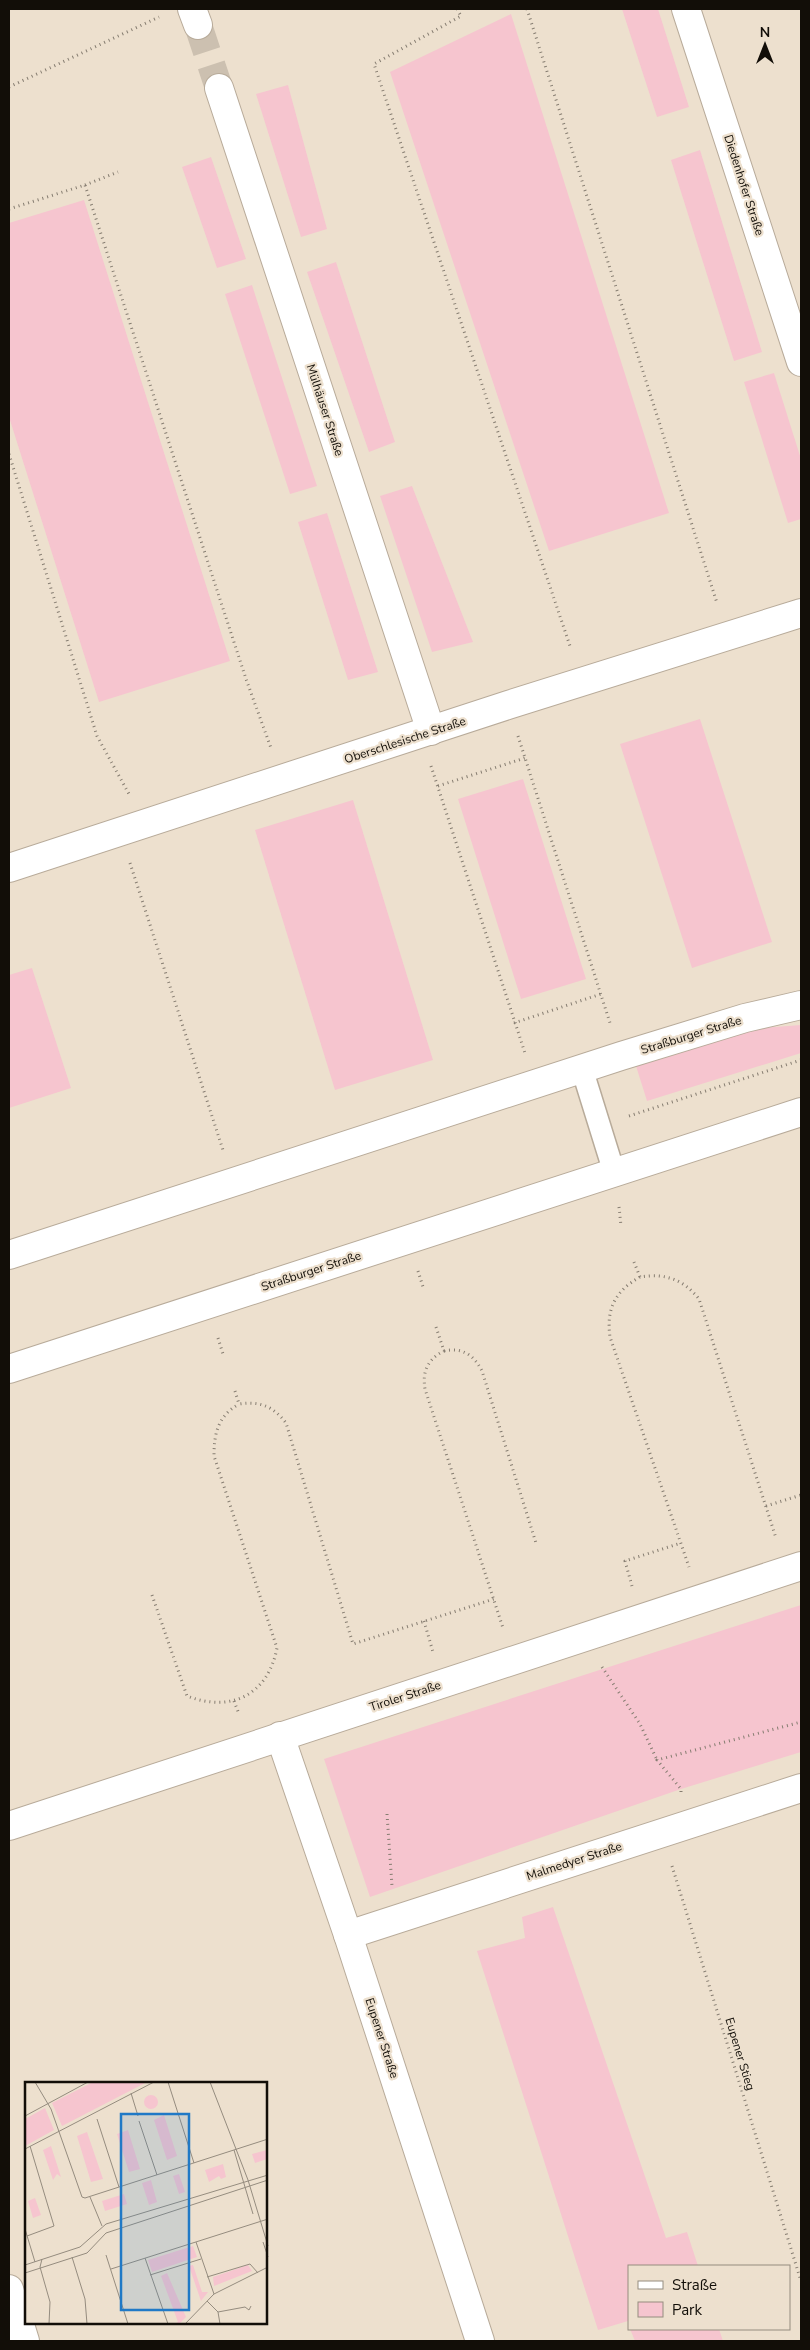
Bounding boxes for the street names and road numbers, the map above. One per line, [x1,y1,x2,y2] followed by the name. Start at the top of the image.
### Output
[720,132,768,238] street label: Diedenhofer Straße
[303,362,347,458] street label: Mülhäuser Straße
[342,713,468,767] street label: Oberschlesische Straße
[639,1012,743,1058] street label: Straßburger Straße
[259,1247,363,1295] street label: Straßburger Straße
[367,1677,443,1715] street label: Tiroler Straße
[524,1838,624,1884] street label: Malmedyer Straße
[361,1996,403,2080] street label: Eupener Straße
[721,2016,759,2092] street label: Eupener Stieg

